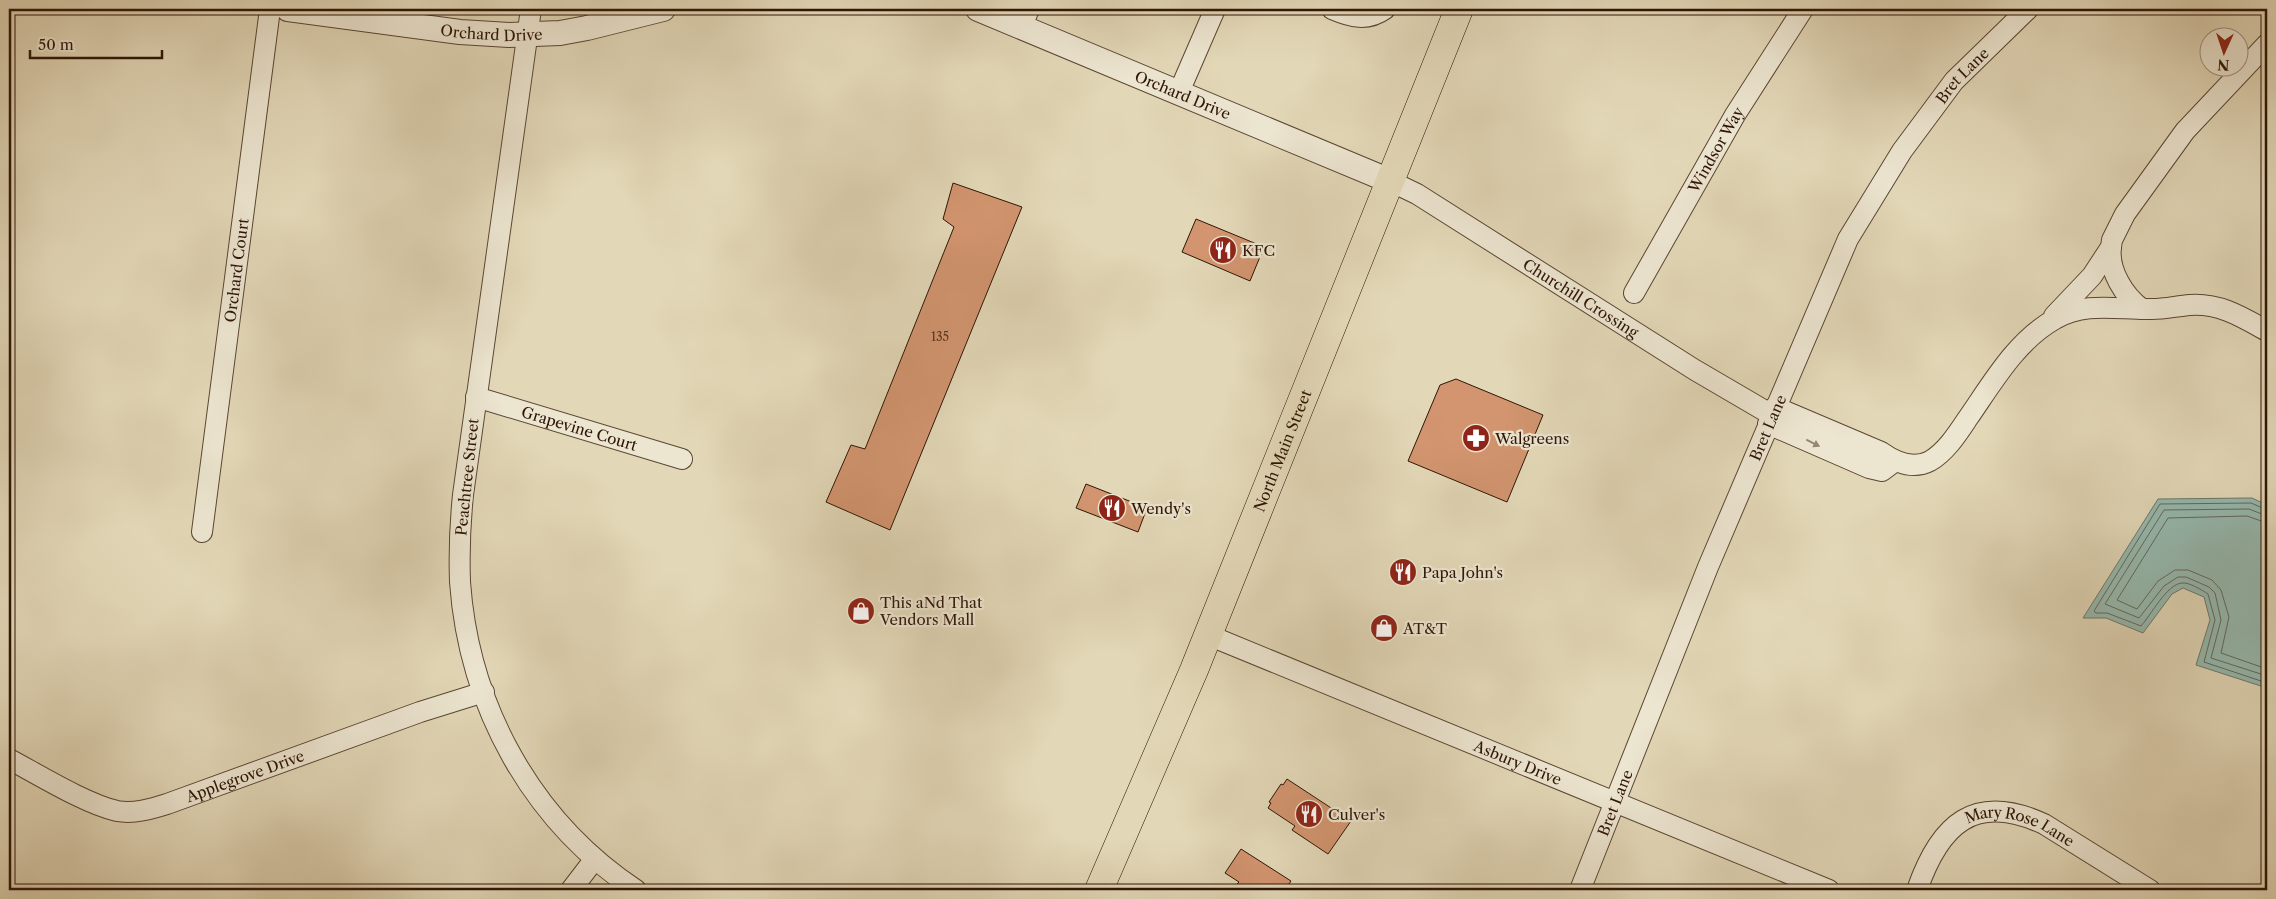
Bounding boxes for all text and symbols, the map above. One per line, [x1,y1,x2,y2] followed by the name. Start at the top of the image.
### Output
[439,20,543,45] street label: Orchard Drive
[30,28,162,60] scale bar
[2198,28,2248,78] north arrow
[38,35,74,54] text: 50 m
[1931,43,1992,107] street label: Bret Lane
[2217,56,2230,74] text: N
[1132,66,1234,123] street label: Orchard Drive
[1683,102,1748,197] street label: Windsor Way
[220,216,252,323] street label: Orchard Court
[1208,235,1238,265] restaurant icon: KFC
[1242,241,1275,260] place label: KFC
[1520,254,1642,341] street label: Churchill Crossing
[931,329,949,344] house number: 135
[1249,386,1315,514] street label: North Main Street
[1745,392,1790,463] street label: Bret Lane
[519,402,640,455] street label: Grapevine Court
[451,417,483,537] street label: Peachtree Street
[1461,423,1491,453] pharmacy icon: Walgreens
[1494,429,1569,448] place label: Walgreens
[1806,440,1820,448] one-way arrow
[1097,493,1127,523] restaurant icon: Wendy's
[1130,499,1191,518] place label: Wendy's
[1388,557,1418,587] restaurant icon: Papa John's
[1422,563,1503,582] place label: Papa John's
[879,593,983,629] place label: This aNd That Vendors Mall
[846,596,876,626] shop icon: This aNd That Vendors Mall
[1369,613,1399,643] shop icon: AT&T
[1402,619,1448,638] place label: AT&T
[1470,735,1565,789] street label: Asbury Drive
[182,745,307,806] street label: Applegrove Drive
[1593,767,1636,839] street label: Bret Lane
[1294,799,1324,829] restaurant icon: Culver's
[1962,802,2078,850] street label: Mary Rose Lane
[1328,805,1385,824] place label: Culver's

